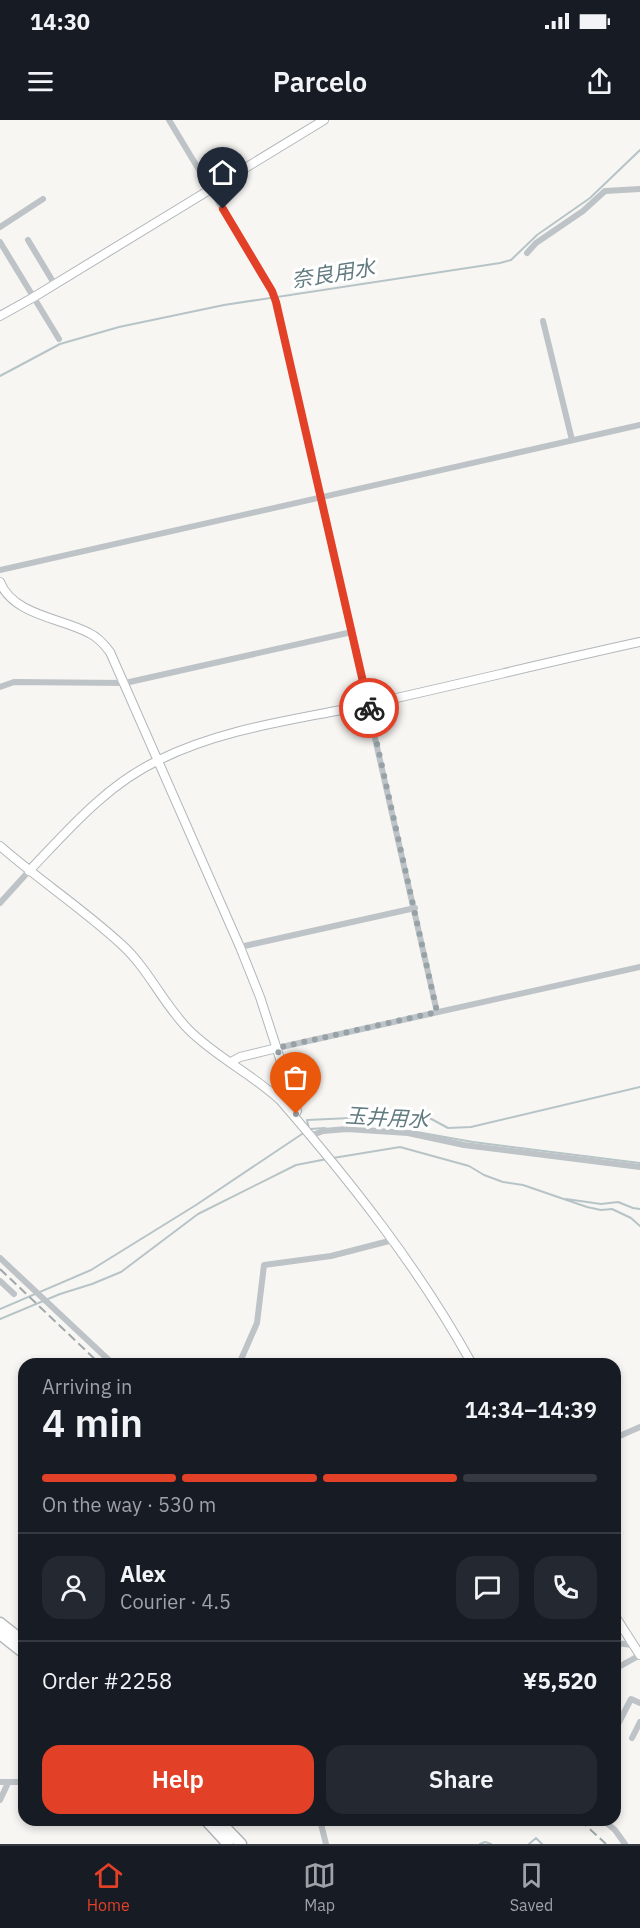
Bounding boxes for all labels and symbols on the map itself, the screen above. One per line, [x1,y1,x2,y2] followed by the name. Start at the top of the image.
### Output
[197,147,248,209] pin
[289,252,379,293] water label: 奈良用水
[339,678,399,738] courier
[270,1052,321,1114] pin
[344,1101,432,1133] water label: 玉井用水

